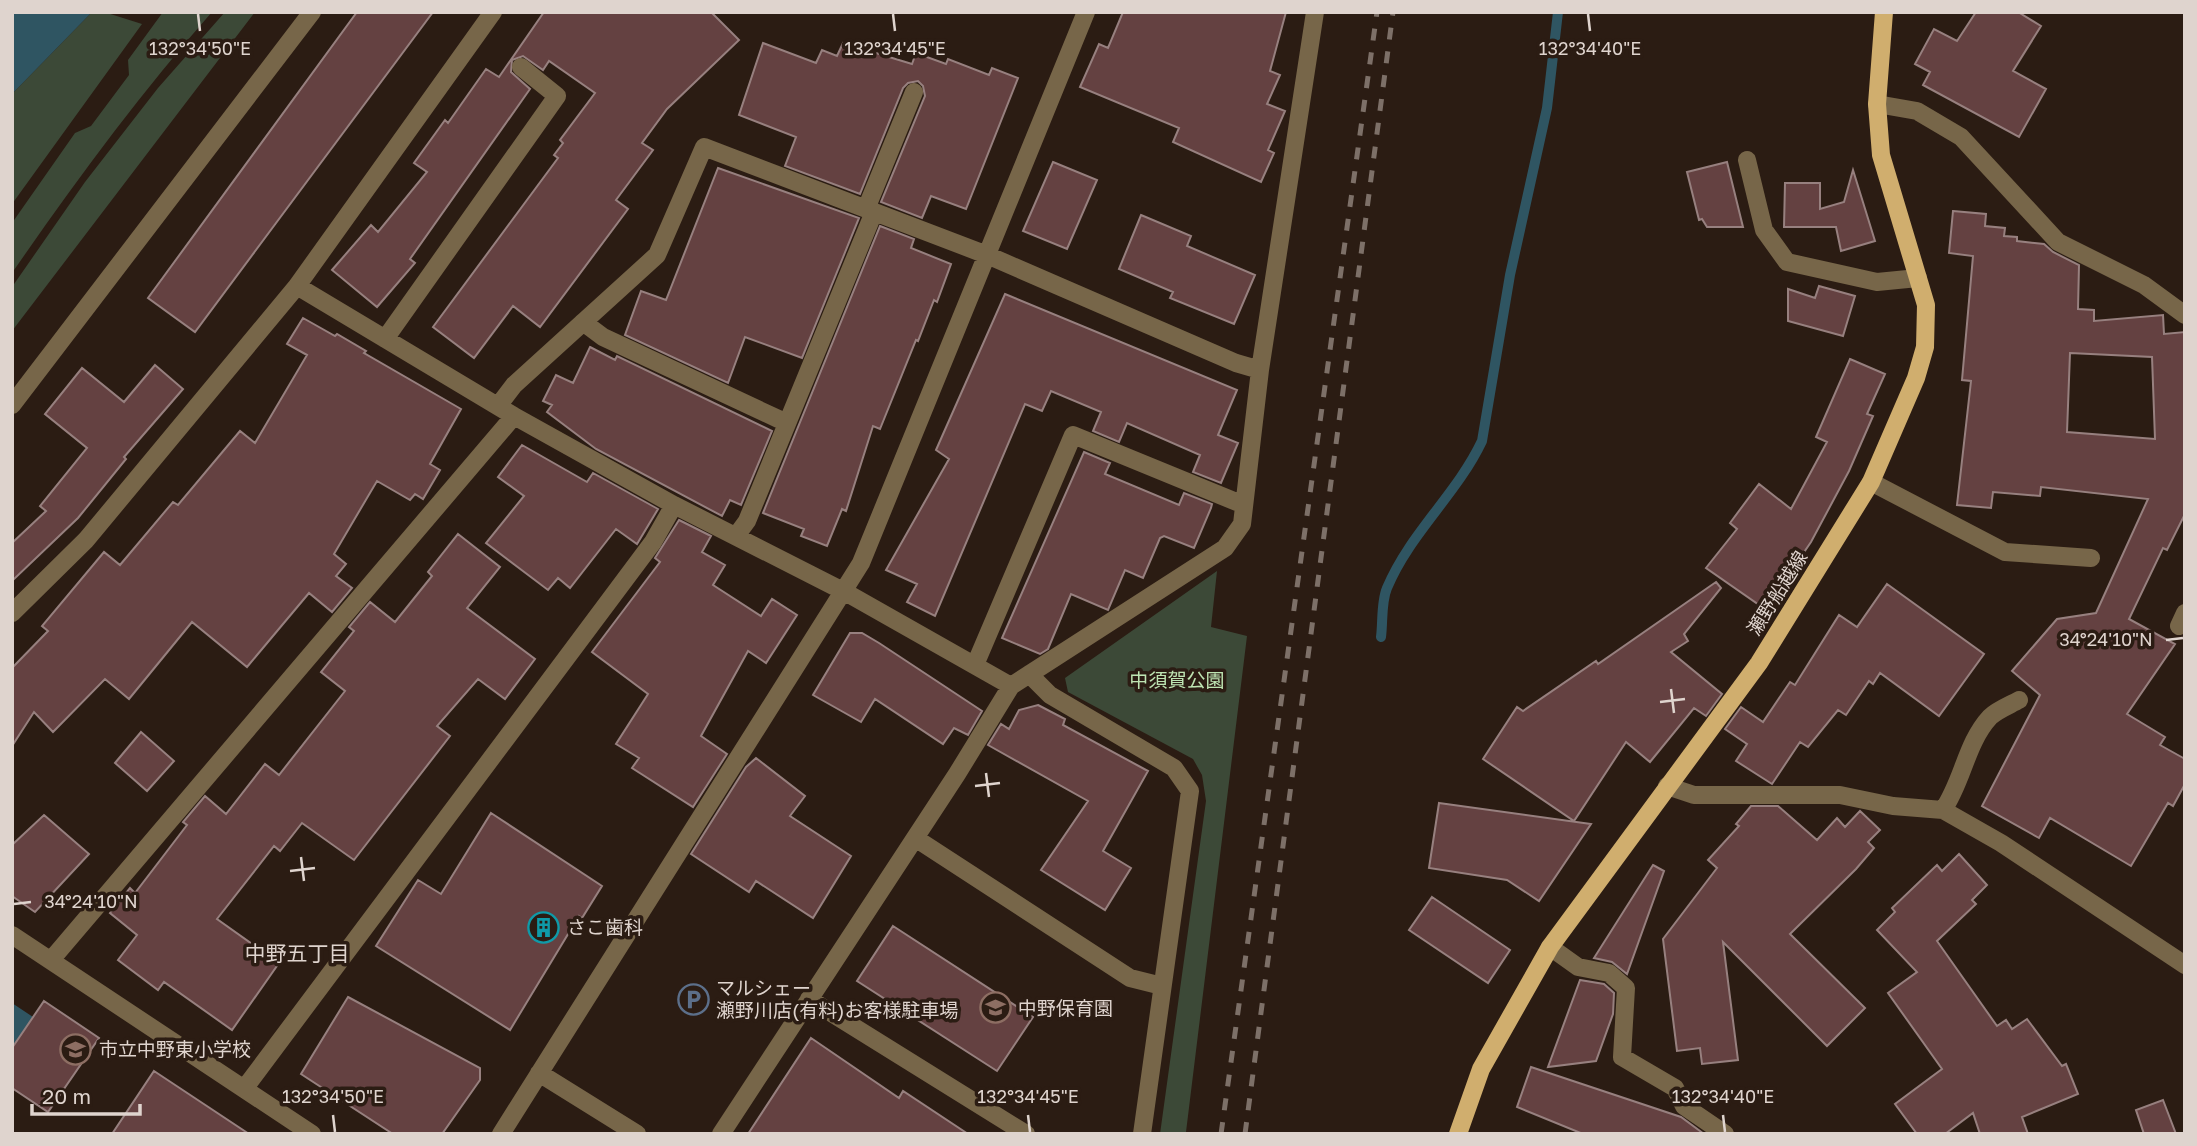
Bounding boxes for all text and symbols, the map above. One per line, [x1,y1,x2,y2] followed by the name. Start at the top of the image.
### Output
[149,37,251,59] text: 132°34'50"E
[844,37,946,59] text: 132°34'45"E
[1539,37,1641,59] text: 132°34'40"E
[1742,546,1812,639] street label: 瀬野船越線
[2059,628,2153,650] text: 34°24'10"N
[1129,668,1225,691] park label: 中須賀公園
[44,890,138,912] text: 34°24'10"N
[527,910,561,944] building icon: さこ歯科
[567,915,643,938] place label: さこ歯科
[245,940,350,966] district label: 中野五丁目
[716,976,958,1021] place label: マルシェー 瀬野川店(有料)お客様駐車場
[676,982,710,1016] parking icon: マルシェー 瀬野川店(有料)お客様駐車場
[978,991,1012,1025] school or university icon: 中野保育園
[1018,996,1113,1019] place label: 中野保育園
[59,1032,93,1066] school or university icon: 市立中野東小学校
[99,1037,251,1060] place label: 市立中野東小学校
[32,1072,140,1116] scale bar
[42,1083,91,1109] text: 20 m
[282,1085,384,1107] text: 132°34'50"E
[977,1085,1079,1107] text: 132°34'45"E
[1672,1085,1774,1107] text: 132°34'40"E

